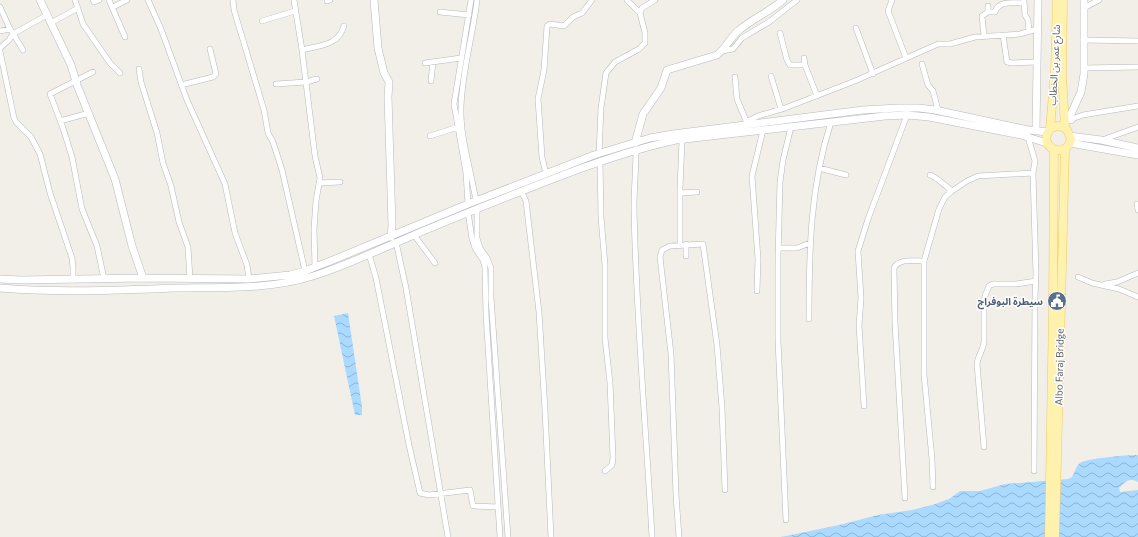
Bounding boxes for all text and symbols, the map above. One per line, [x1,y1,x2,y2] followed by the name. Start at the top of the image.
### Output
[1046,24,1064,106] street label: شارع عمر بن الخطاب
[1046,290,1068,312] public building icon: سيطرة البوفراج
[977,295,1043,310] place label: سيطرة البوفراج
[1052,328,1066,406] street label: Albo Faraj Bridge

